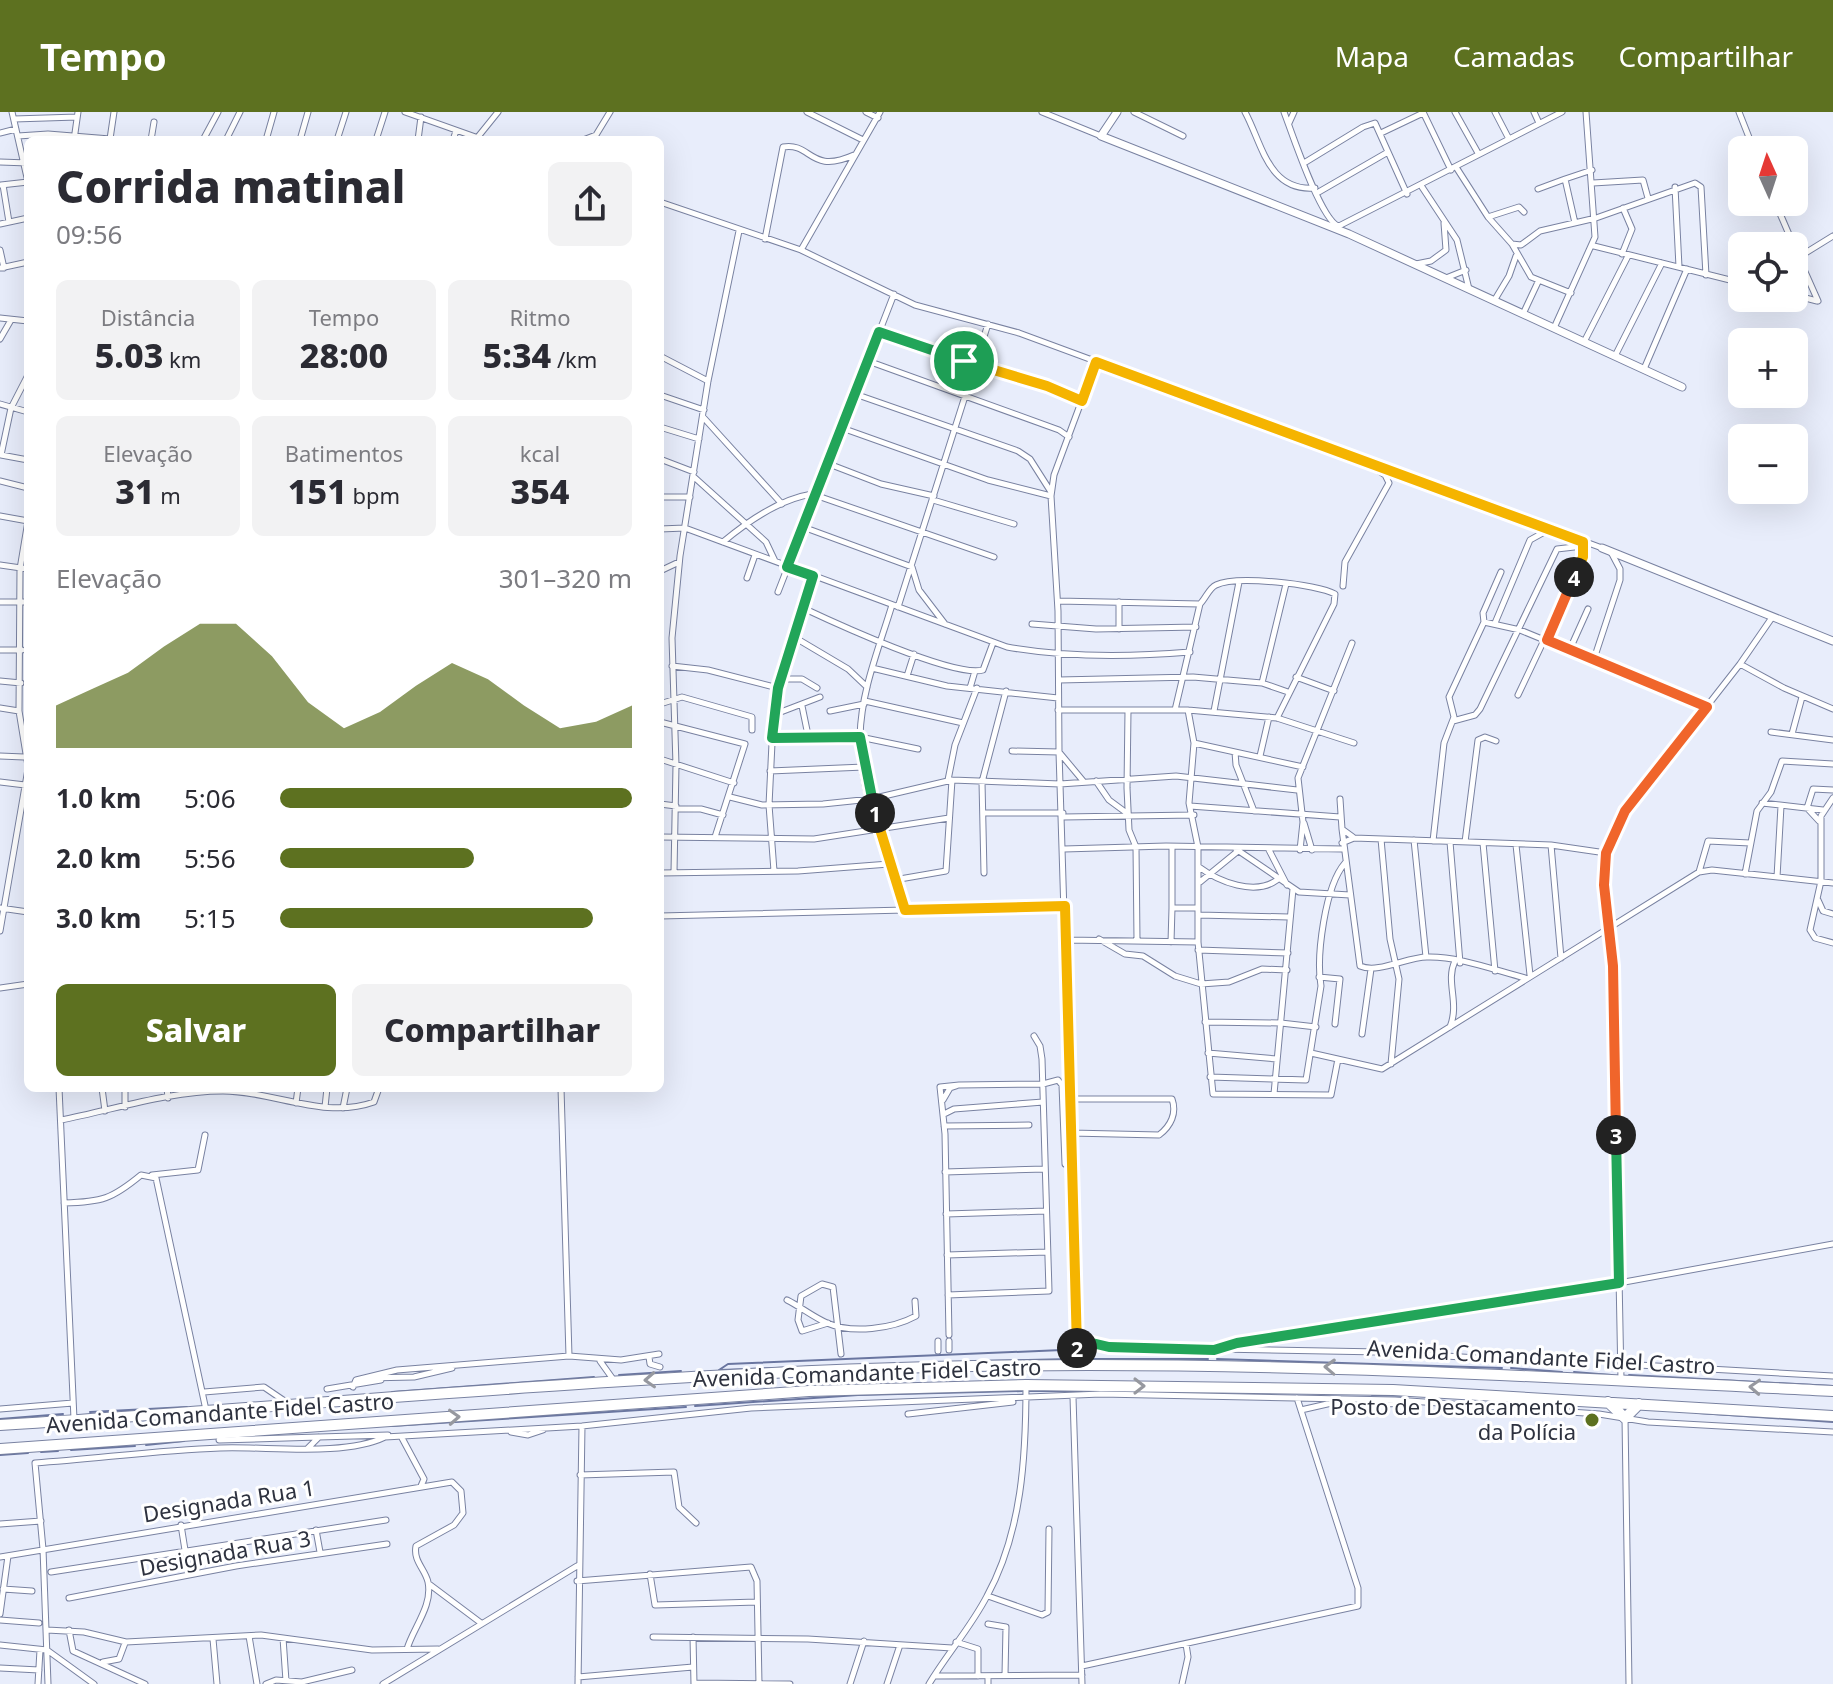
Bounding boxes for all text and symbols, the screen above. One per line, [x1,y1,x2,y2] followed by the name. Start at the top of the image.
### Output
[40,30,167,82] text: Tempo
[1335,37,1409,75] text: Mapa
[1453,37,1575,75] text: Camadas
[1619,37,1793,75] text: Compartilhar
[1728,136,1808,216] north arrow
[1728,136,1808,504] map controls
[56,156,405,216] text: Corrida matinal
[548,162,632,246] button: share
[56,216,122,252] text: 09:56
[1728,232,1808,312] button: locate
[101,302,195,332] text: Distância
[309,302,379,332] text: Tempo
[509,302,571,332] text: Ritmo
[930,327,998,395] pin
[1728,328,1808,408] button: +
[95,332,163,378] text: 5.03
[300,332,388,378] text: 28:00
[483,332,551,378] text: 5:34
[942,339,986,383] icon: arrive
[163,344,201,374] text: km
[551,344,597,374] text: /km
[1728,424,1808,504] button: −
[103,438,193,468] text: Elevação
[285,438,403,468] text: Batimentos
[520,438,560,468] text: kcal
[115,468,155,514] text: 31
[288,468,347,514] text: 151
[511,468,569,514] text: 354
[155,480,181,510] text: m
[347,480,400,510] text: bpm
[1554,557,1594,597] pin: 4
[56,560,162,596] text: Elevação
[499,560,632,596] text: 301–320 m
[1568,562,1580,592] text: 4
[56,780,141,816] text: 1.0 km
[184,780,236,816] text: 5:06
[855,793,895,833] pin: 1
[869,798,881,828] text: 1
[56,840,141,876] text: 2.0 km
[184,840,236,876] text: 5:56
[56,900,141,936] text: 3.0 km
[184,900,236,936] text: 5:15
[56,984,336,1076] button: Salvar
[352,984,632,1076] button: Compartilhar
[1596,1115,1636,1155] pin: 3
[1610,1120,1622,1150] text: 3
[1057,1328,1097,1368] pin: 2
[1366,1332,1716,1380] street label: Avenida Comandante Fidel Castro
[1071,1333,1083,1363] text: 2
[692,1351,1042,1393] street label: Avenida Comandante Fidel Castro
[1323,1358,1336,1375] one-way arrow
[643,1371,656,1388] one-way arrow
[1133,1377,1146,1395] one-way arrow
[1748,1379,1761,1396] one-way arrow
[45,1385,395,1439] street label: Avenida Comandante Fidel Castro
[1330,1391,1576,1446] place label: Posto de Destacamento da Polícia
[448,1409,461,1426] one-way arrow
[1583,1411,1601,1429] marker: Posto de Destacamento da Polícia
[141,1472,317,1528] street label: Designada Rua 1
[137,1522,313,1582] street label: Designada Rua 3

